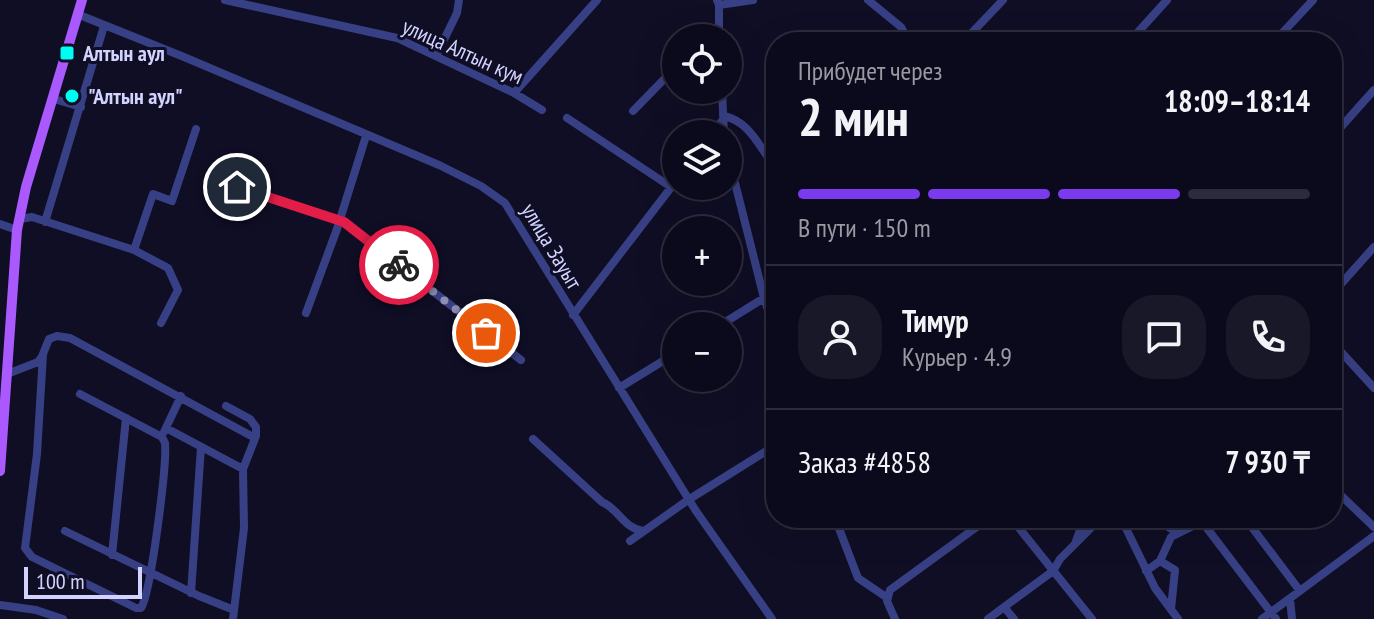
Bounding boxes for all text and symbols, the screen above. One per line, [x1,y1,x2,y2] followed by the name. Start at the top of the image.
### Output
[398,12,528,90] street label: улица Алтын кум
[662,24,742,392] map controls
[662,24,742,104] button: locate
[82,39,165,67] place label: Алтын аул
[58,44,76,62] marker: Алтын аул
[798,54,942,87] text: Прибудет через
[1164,81,1310,120] text: 18:09–18:14
[88,82,183,110] place label: "Алтын аул"
[798,83,909,150] text: 2 мин
[63,87,81,105] marker: "Алтын аул"
[662,120,742,200] button: layers
[203,153,271,221] pin
[215,165,259,209] icon: home
[515,198,589,295] street label: улица Зауыт
[798,211,931,244] text: В пути · 150 m
[662,216,742,296] button: +
[359,225,439,305] courier
[377,243,421,287] icon: bike
[798,295,882,379] button: person
[1122,295,1206,379] button: chat
[1226,295,1310,379] button: phone
[452,299,520,367] pin
[902,301,969,340] text: Тимур
[464,311,508,355] icon: bag
[662,312,742,392] button: −
[902,340,1012,373] text: Курьер · 4.9
[798,442,931,481] text: Заказ #4858
[1225,442,1310,481] text: 7 930 ₸
[24,563,142,599] scale bar
[36,567,85,595] text: 100 m

